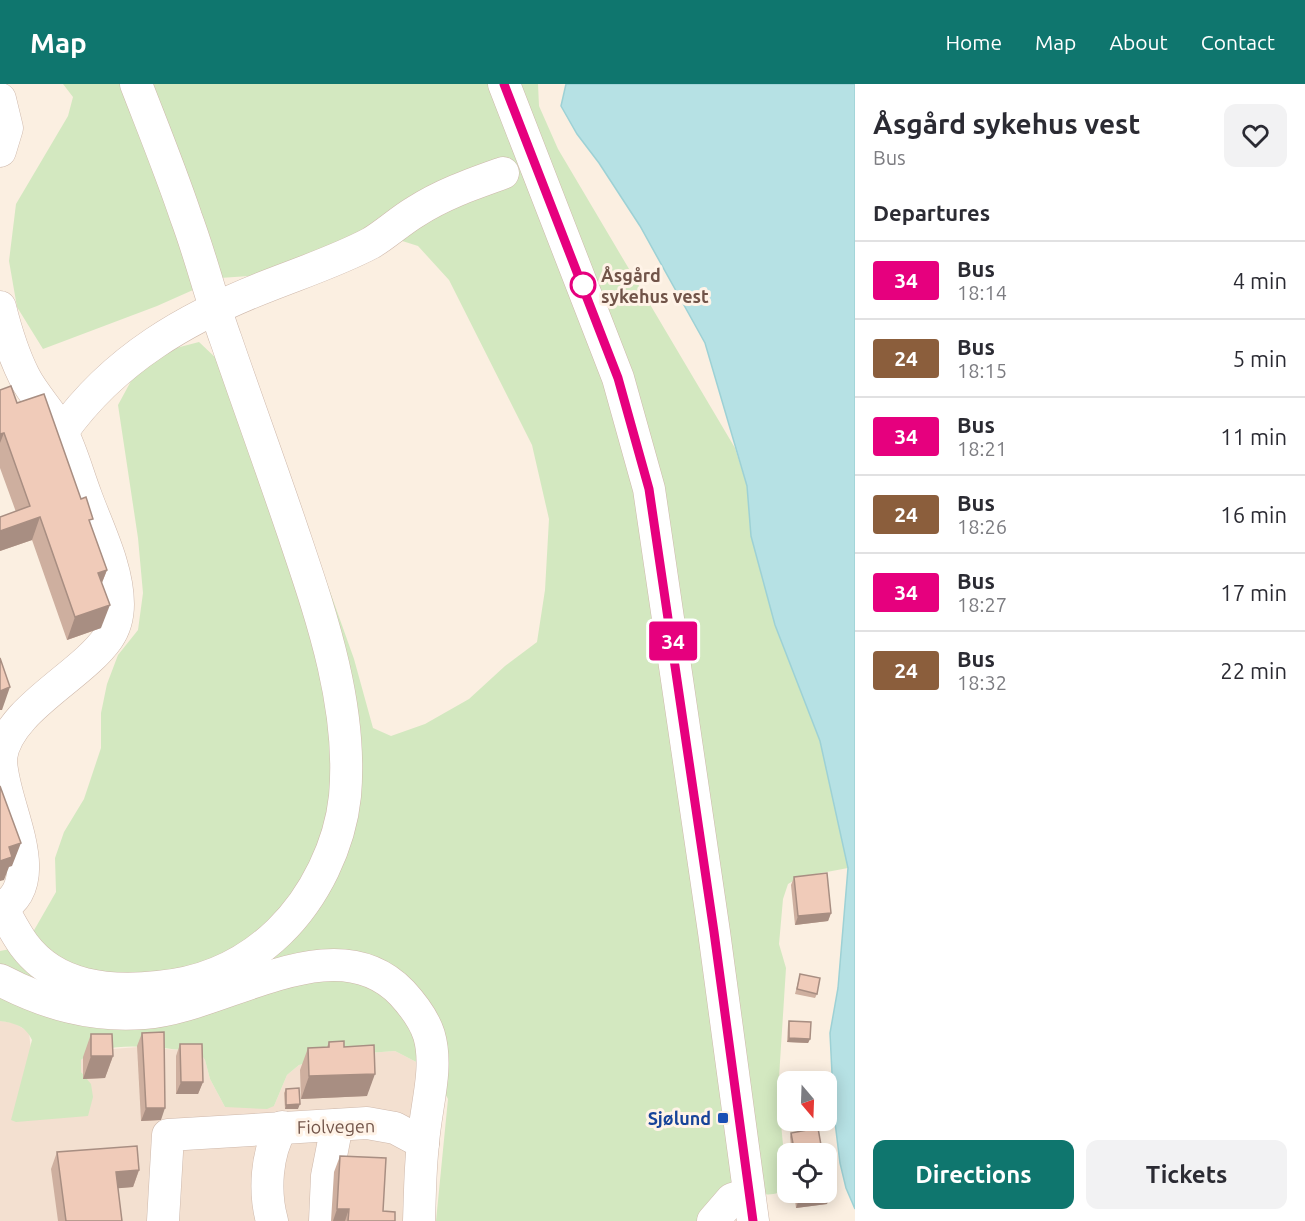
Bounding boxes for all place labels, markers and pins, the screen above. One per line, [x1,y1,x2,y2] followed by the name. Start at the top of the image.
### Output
[601,265,709,306] place label: Åsgård sykehus vest
[570,272,596,298] marker: Åsgård sykehus vest
[648,1108,711,1128] place label: Sjølund
[716,1111,730,1125] marker: Sjølund

